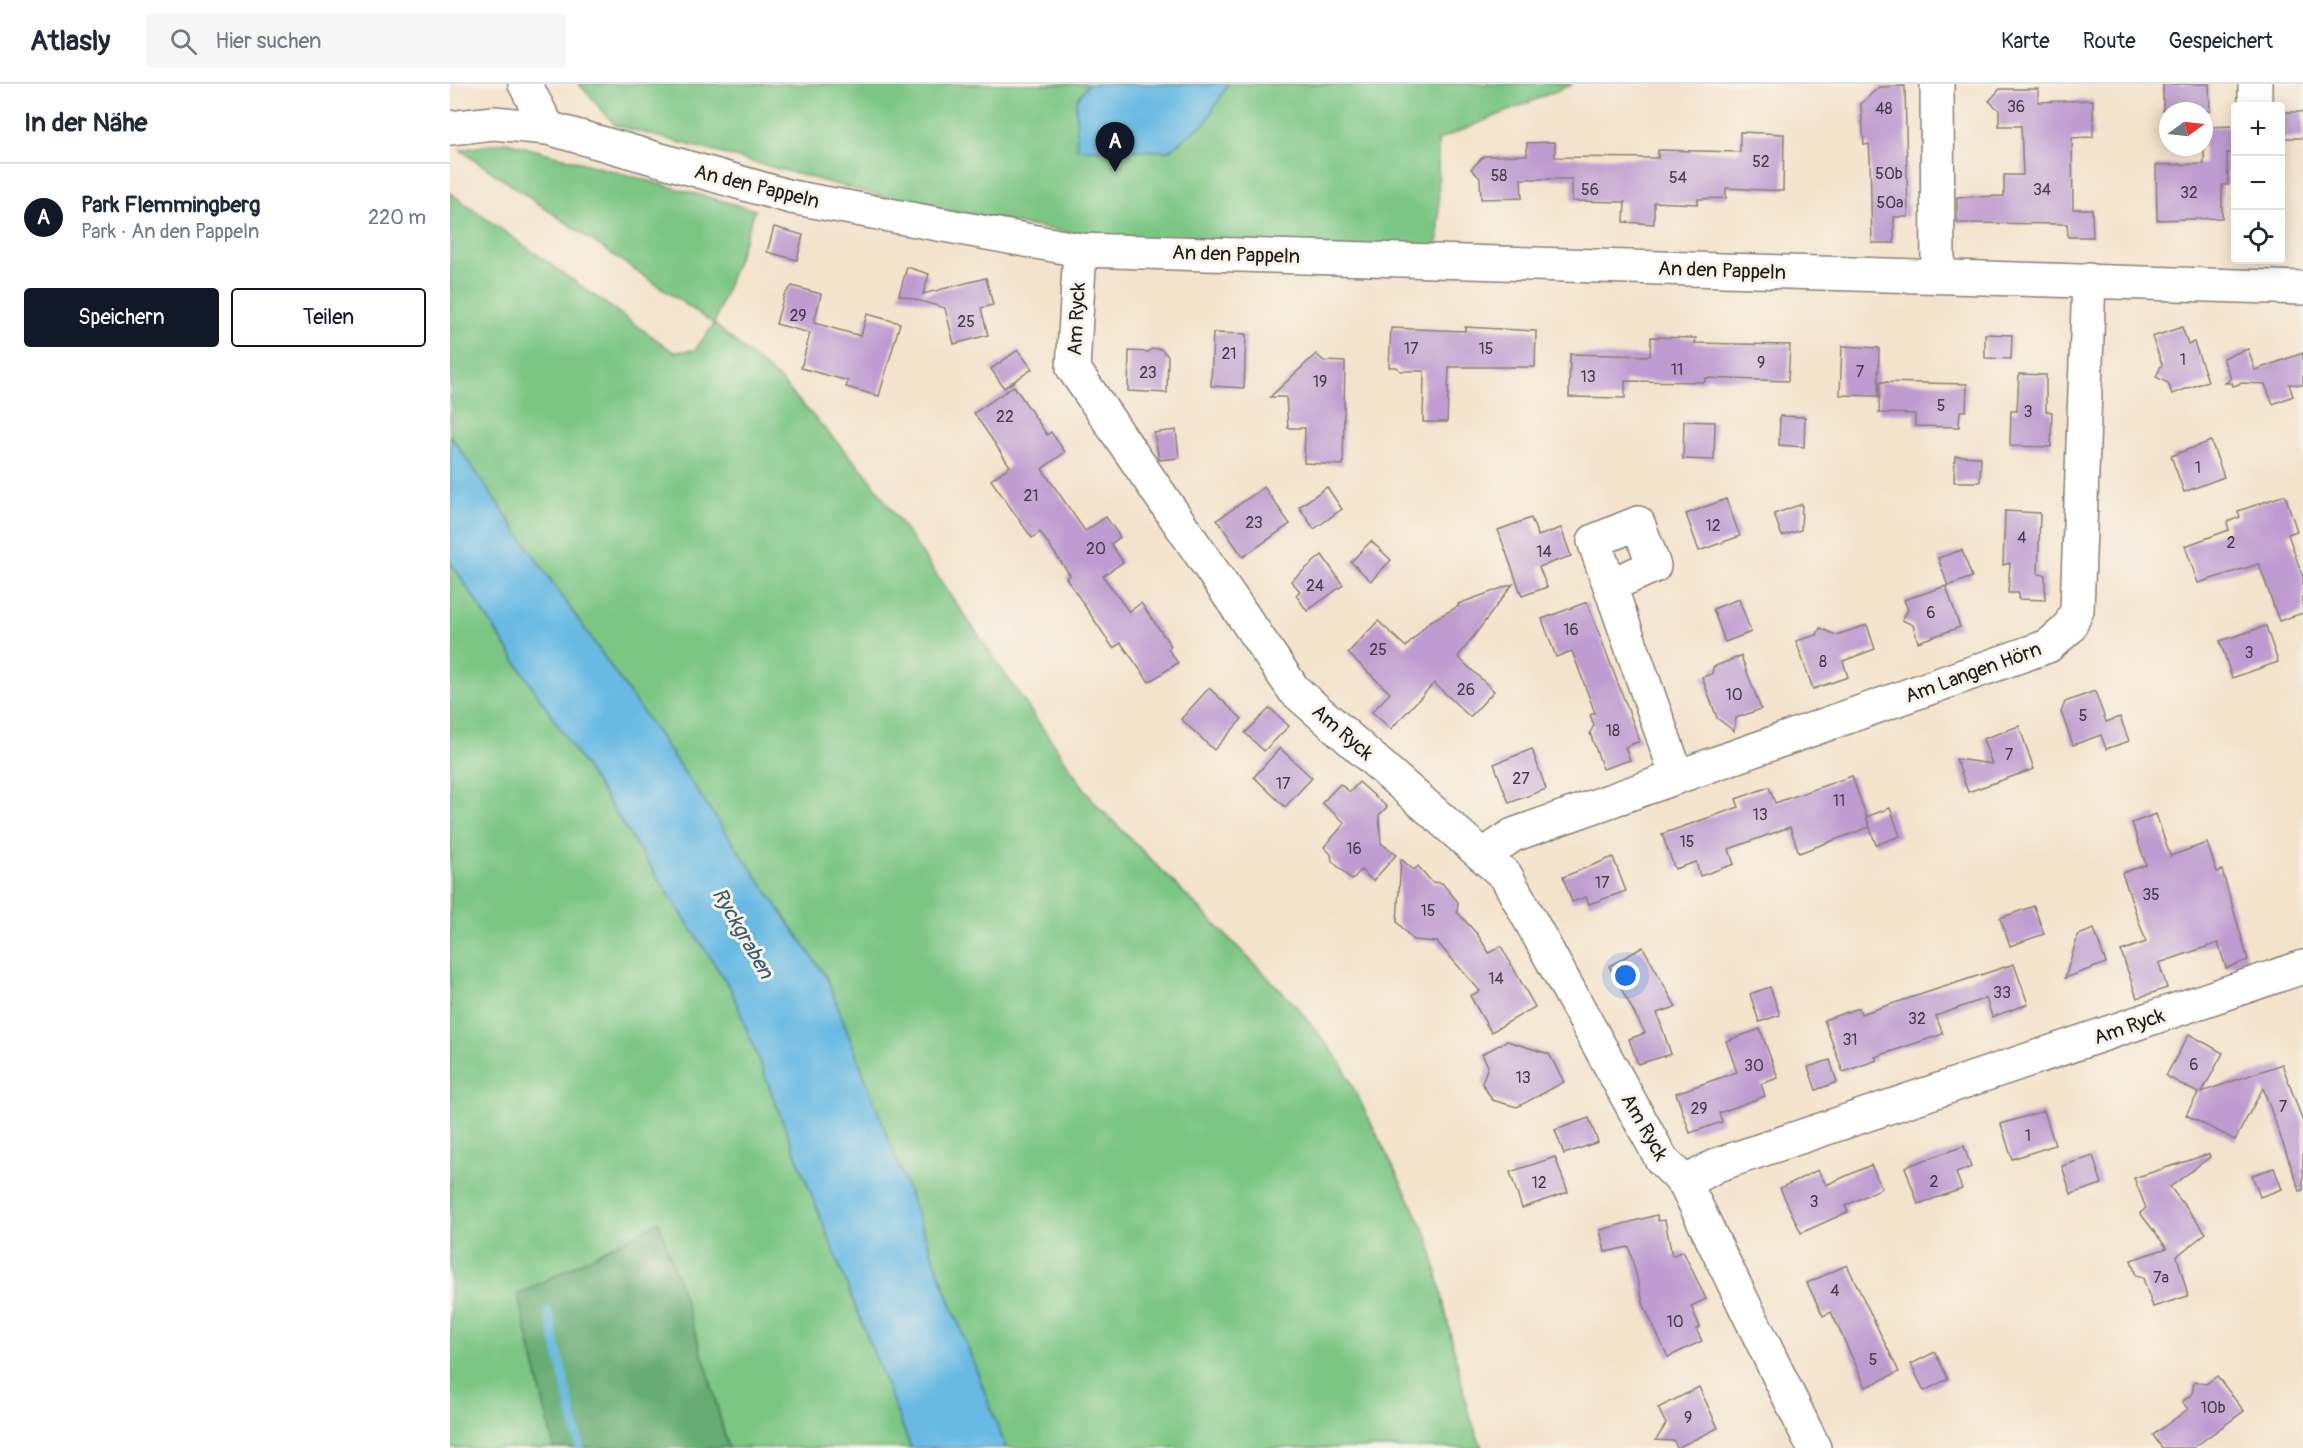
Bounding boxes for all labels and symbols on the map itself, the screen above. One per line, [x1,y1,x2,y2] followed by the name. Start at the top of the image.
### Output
[2007,97,2025,117] house number: 36
[1875,99,1893,119] house number: 48
[2159,102,2213,156] north arrow
[1096,122,1134,172] pin: A
[1752,152,1770,172] house number: 52
[692,159,822,214] street label: An den Pappeln
[1875,164,1903,184] house number: 50b
[1491,166,1507,186] house number: 58
[1669,168,1687,188] house number: 54
[1581,180,1599,200] house number: 56
[2033,180,2051,200] house number: 34
[2180,183,2198,203] house number: 32
[1876,193,1904,213] house number: 50a
[1172,240,1300,269] street label: An den Pappeln
[1658,256,1786,285] street label: An den Pappeln
[1062,281,1091,356] street label: Am Ryck
[789,306,807,326] house number: 29
[957,312,975,332] house number: 25
[1404,339,1419,359] house number: 17
[1479,339,1493,359] house number: 15
[1221,344,1237,364] house number: 21
[2180,350,2186,370] house number: 1
[1757,353,1765,373] house number: 9
[1671,360,1683,380] house number: 11
[1856,362,1865,382] house number: 7
[1139,363,1157,383] house number: 23
[1580,367,1596,387] house number: 13
[1313,372,1327,392] house number: 19
[1937,396,1945,416] house number: 5
[2024,402,2033,422] house number: 3
[996,407,1014,427] house number: 22
[2195,458,2201,478] house number: 1
[1023,486,1039,506] house number: 21
[1245,513,1263,533] house number: 23
[1705,516,1721,536] house number: 12
[2017,528,2027,548] house number: 4
[2227,533,2236,553] house number: 2
[1086,539,1106,559] house number: 20
[1536,542,1552,562] house number: 14
[1306,576,1324,596] house number: 24
[1926,603,1936,623] house number: 6
[1563,620,1579,640] house number: 16
[1902,636,2045,709] street label: Am Langen Hörn
[1369,640,1387,660] house number: 25
[2245,643,2254,663] house number: 3
[1819,652,1827,672] house number: 8
[1457,680,1475,700] house number: 26
[1725,685,1743,705] house number: 10
[1307,699,1379,766] street label: Am Ryck
[2079,706,2087,726] house number: 5
[1606,721,1620,741] house number: 18
[2005,745,2014,765] house number: 7
[1512,769,1530,789] house number: 27
[1276,774,1291,794] house number: 17
[1833,791,1845,811] house number: 11
[1752,805,1768,825] house number: 13
[1680,832,1694,852] house number: 15
[1346,839,1362,859] house number: 16
[1595,873,1610,893] house number: 17
[706,883,780,984] water label: Ryckgraben
[2142,885,2160,905] house number: 35
[1421,901,1435,921] house number: 15
[1611,961,1640,990] your location
[1488,969,1504,989] house number: 14
[1993,983,2011,1003] house number: 33
[2090,1003,2169,1050] street label: Am Ryck
[1908,1009,1926,1029] house number: 32
[1842,1030,1858,1050] house number: 31
[2189,1055,2199,1075] house number: 6
[1744,1056,1764,1076] house number: 30
[1515,1068,1531,1088] house number: 13
[1615,1089,1674,1166] street label: Am Ryck
[2279,1097,2288,1117] house number: 7
[1690,1099,1708,1119] house number: 29
[2025,1126,2031,1146] house number: 1
[1930,1172,1939,1192] house number: 2
[1531,1173,1547,1193] house number: 12
[1810,1192,1819,1212] house number: 3
[2153,1268,2169,1288] house number: 7a
[1830,1281,1840,1301] house number: 4
[1666,1312,1684,1332] house number: 10
[1869,1350,1877,1370] house number: 5
[2200,1398,2226,1418] house number: 10b
[1684,1408,1692,1428] house number: 9

